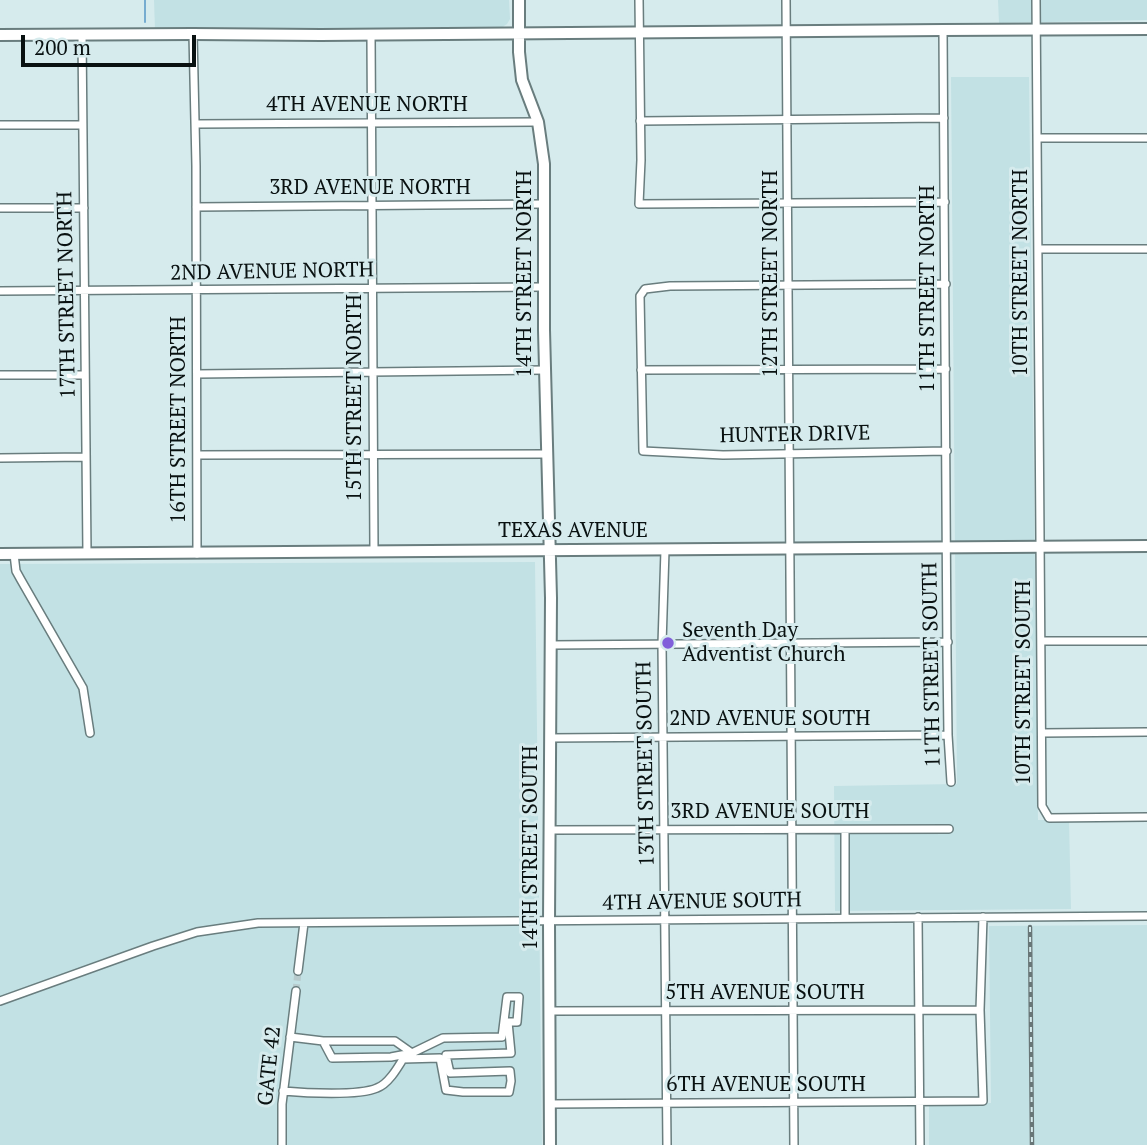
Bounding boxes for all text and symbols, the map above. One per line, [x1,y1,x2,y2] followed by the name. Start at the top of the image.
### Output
[24,21,200,65] scale bar
[34,33,91,61] text: 200 m
[266,92,468,118] street label: 4TH AVENUE NORTH
[1008,169,1034,377] street label: 10TH STREET NORTH
[512,170,538,378] street label: 14TH STREET NORTH
[758,170,784,378] street label: 12TH STREET NORTH
[269,175,471,201] street label: 3RD AVENUE NORTH
[915,185,941,393] street label: 11TH STREET NORTH
[53,191,81,399] street label: 17TH STREET NORTH
[170,258,374,286] street label: 2ND AVENUE NORTH
[342,294,368,502] street label: 15TH STREET NORTH
[166,316,192,524] street label: 16TH STREET NORTH
[719,421,871,449] street label: HUNTER DRIVE
[498,518,648,544] street label: TEXAS AVENUE
[918,562,946,768] street label: 11TH STREET SOUTH
[1011,580,1037,786] street label: 10TH STREET SOUTH
[682,618,845,668] place label: Seventh Day Adventist Church
[660,635,676,651] marker: Seventh Day Adventist Church
[632,661,660,867] street label: 13TH STREET SOUTH
[669,706,871,732] street label: 2ND AVENUE SOUTH
[518,745,544,951] street label: 14TH STREET SOUTH
[670,799,870,825] street label: 3RD AVENUE SOUTH
[602,888,802,916] street label: 4TH AVENUE SOUTH
[665,980,865,1006] street label: 5TH AVENUE SOUTH
[253,1025,287,1107] street label: GATE 42
[666,1072,866,1098] street label: 6TH AVENUE SOUTH

